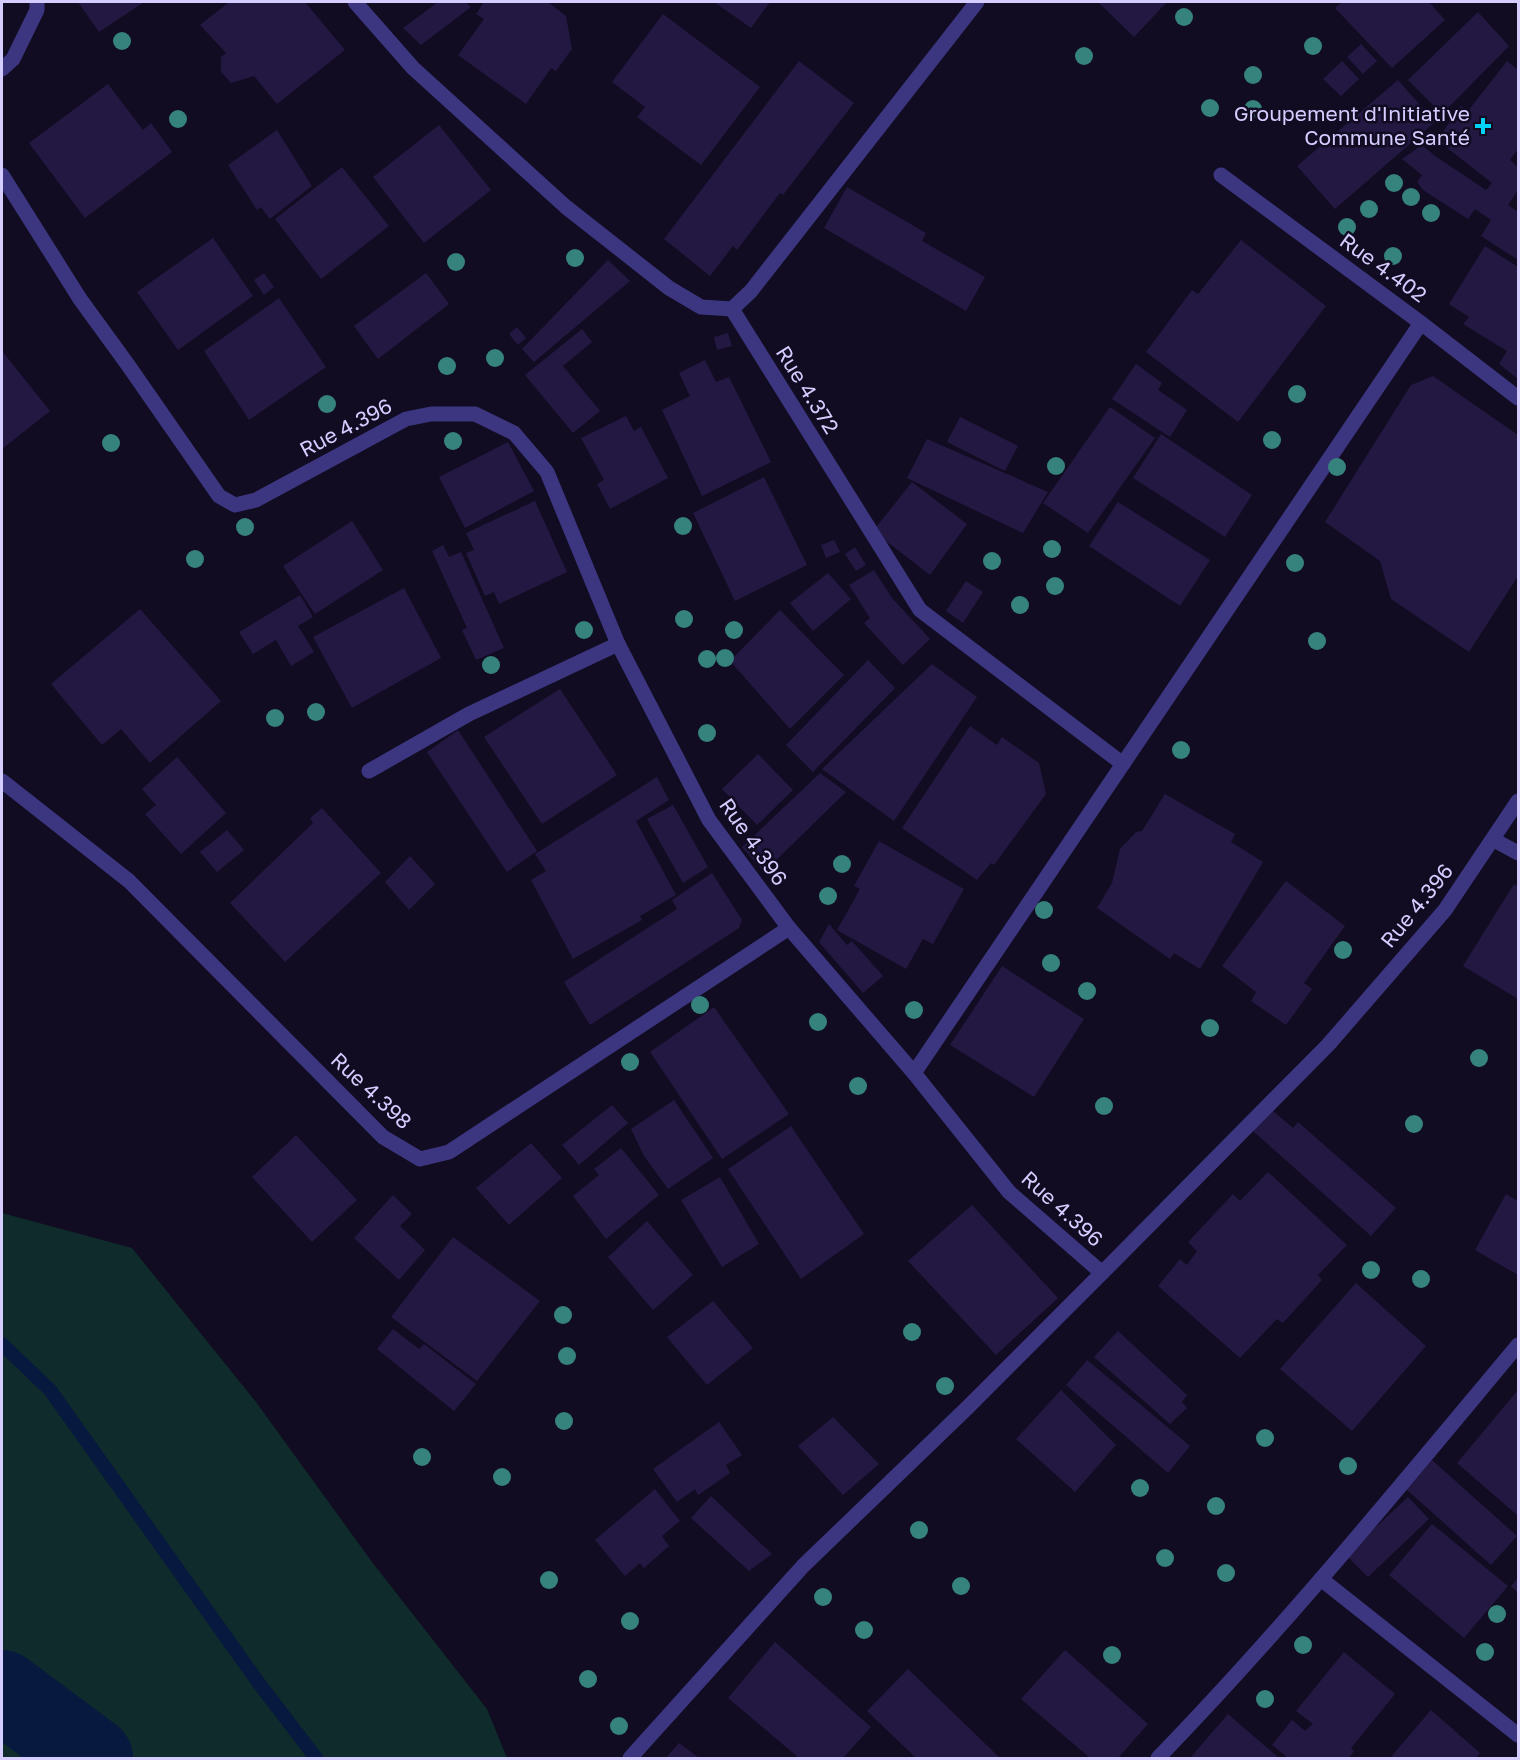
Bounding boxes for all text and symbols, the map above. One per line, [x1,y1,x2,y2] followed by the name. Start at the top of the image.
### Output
[1234,100,1470,150] place label: Groupement d'Initiative Commune Santé
[1474,117,1492,135] marker: Groupement d'Initiative Commune Santé
[1335,227,1432,307] street label: Rue 4.402
[771,341,845,438] street label: Rue 4.372
[295,392,396,462] street label: Rue 4.396
[714,793,793,890] street label: Rue 4.396
[1374,858,1458,953] street label: Rue 4.396
[326,1046,417,1134] street label: Rue 4.398
[1017,1165,1109,1252] street label: Rue 4.396

